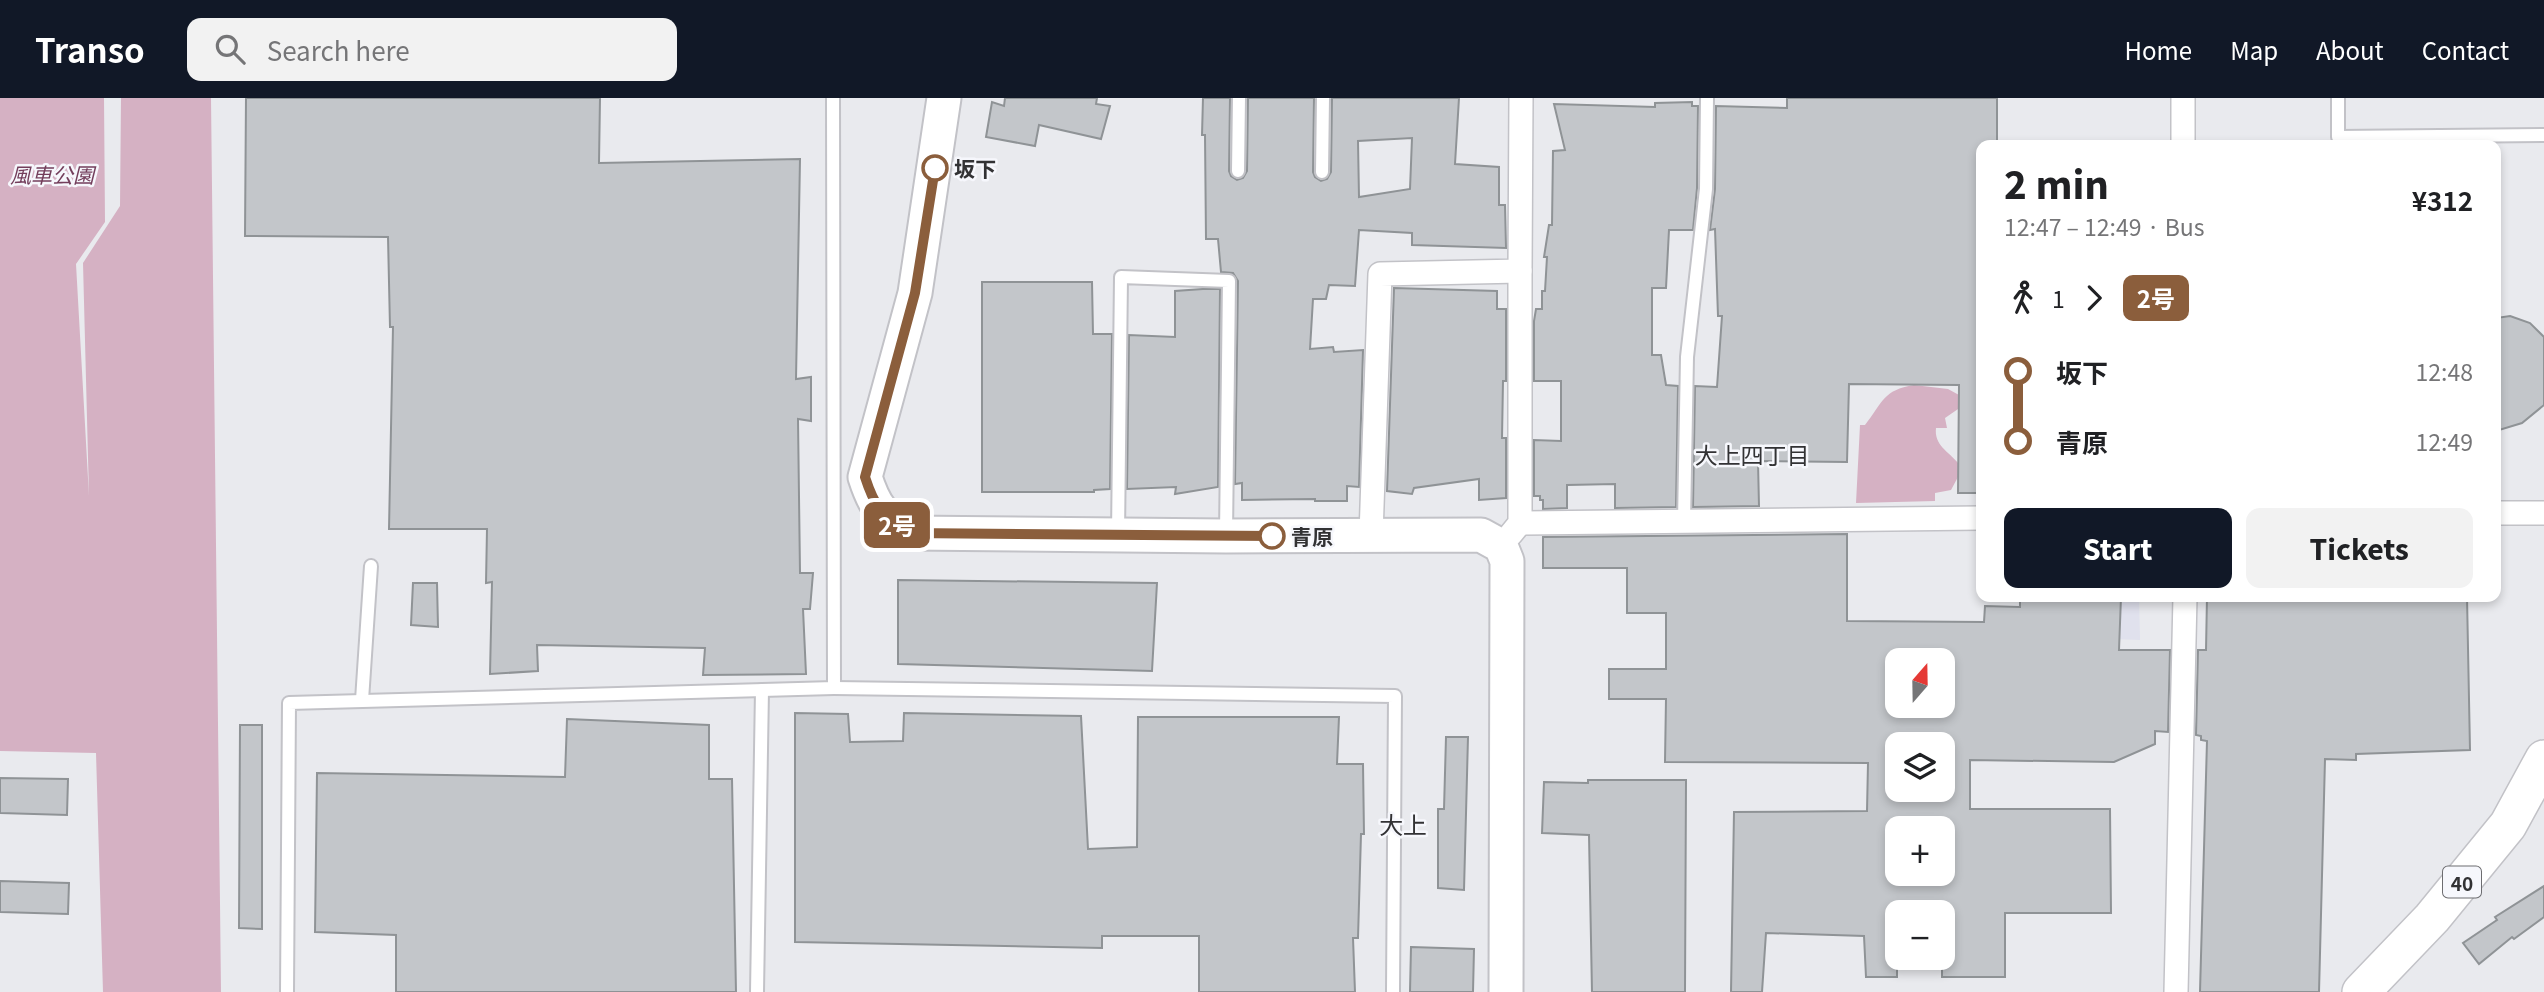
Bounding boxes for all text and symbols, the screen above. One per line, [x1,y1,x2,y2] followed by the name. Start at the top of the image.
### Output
[187,18,677,81] search box
[35,25,145,73] text: Transo
[211,30,249,68] icon: search
[267,31,410,68] text: Search here
[2125,32,2192,67] text: Home
[2230,32,2278,67] text: Map
[2316,32,2384,67] text: About
[2422,32,2509,67] text: Contact
[954,153,996,183] place label: 坂下
[922,155,948,181] marker: 坂下
[2004,155,2109,210] text: 2 min
[10,159,97,189] park label: 風車公園
[2412,181,2473,218] text: ¥312
[2004,209,2205,243] text: 12:47 – 12:49 · Bus
[2004,279,2042,317] icon: walk
[2075,279,2113,317] icon: forward
[2137,280,2175,315] text: 2号
[2052,281,2065,315] text: 1
[2056,353,2108,390] text: 坂下
[2416,354,2473,388] text: 12:48
[2056,423,2108,460] text: 青原
[2416,424,2473,458] text: 12:49
[1695,437,1810,471] district label: 大上四丁目
[866,502,928,548] line badge: 2号
[878,507,916,542] text: 2号
[2004,508,2232,588] button: Start
[2246,508,2473,588] button: Tickets
[1291,521,1333,551] place label: 青原
[1259,523,1285,549] marker: 青原
[1885,648,1955,718] north arrow
[1885,648,1955,970] map controls
[1885,732,1955,802] button: layers
[1379,806,1427,841] district label: 大上
[1885,816,1955,886] button: +
[2443,866,2481,898] road number: 40
[1885,900,1955,970] button: −

